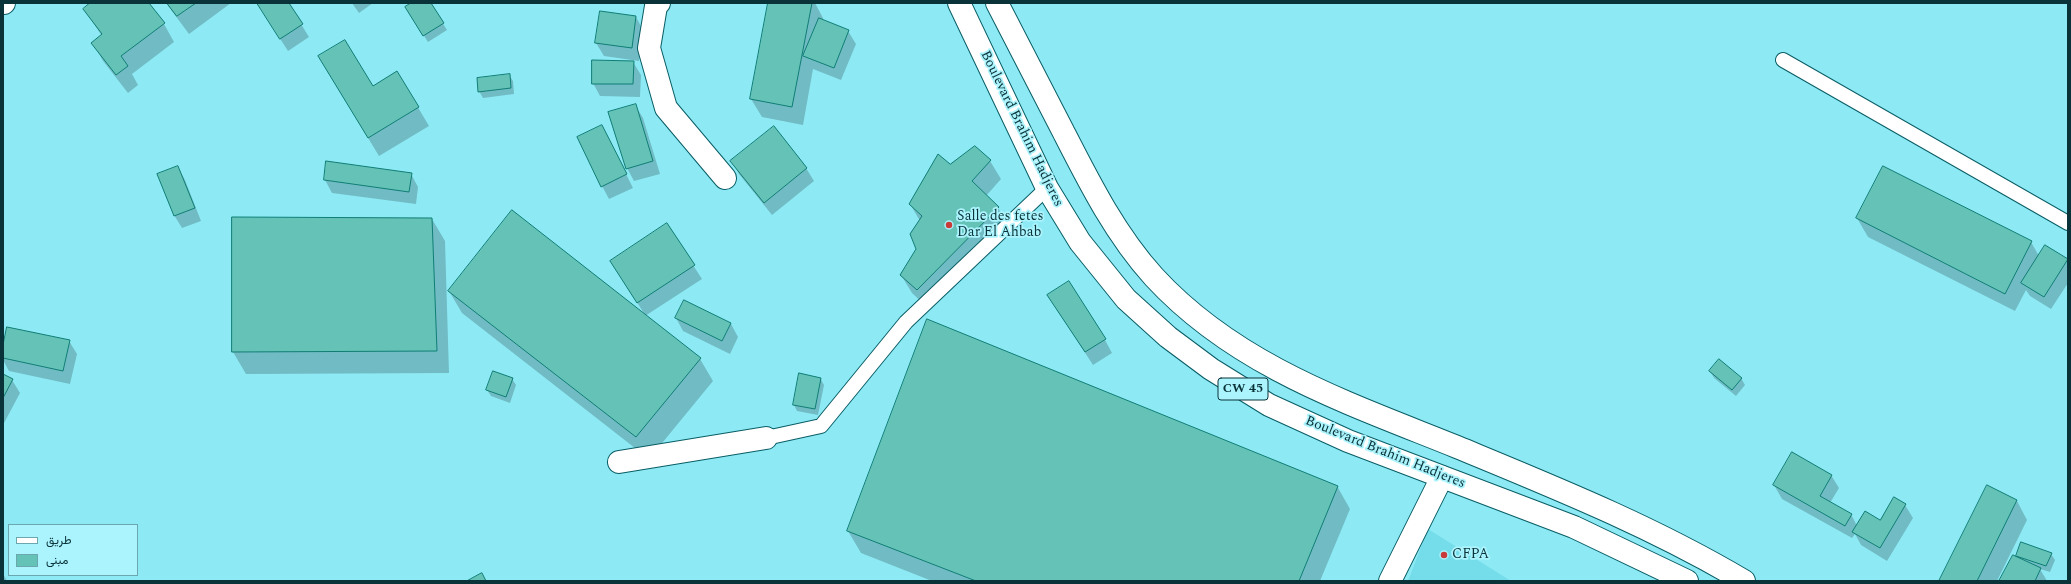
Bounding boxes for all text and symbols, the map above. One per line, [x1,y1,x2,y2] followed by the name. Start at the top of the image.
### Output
[976,48,1066,210] street label: Boulevard Brahim Hadjeres
[957,209,1043,242] place label: Salle des fetes Dar El Ahbab
[944,220,954,230] marker: Salle des fetes Dar El Ahbab
[1218,378,1268,400] road number: CW 45
[1302,413,1468,493] street label: Boulevard Brahim Hadjeres
[8,524,138,576] legend
[46,531,71,550] text: طريق
[1452,547,1489,563] place label: CFPA
[1439,550,1449,560] marker: CFPA
[46,551,68,570] text: مبنى

